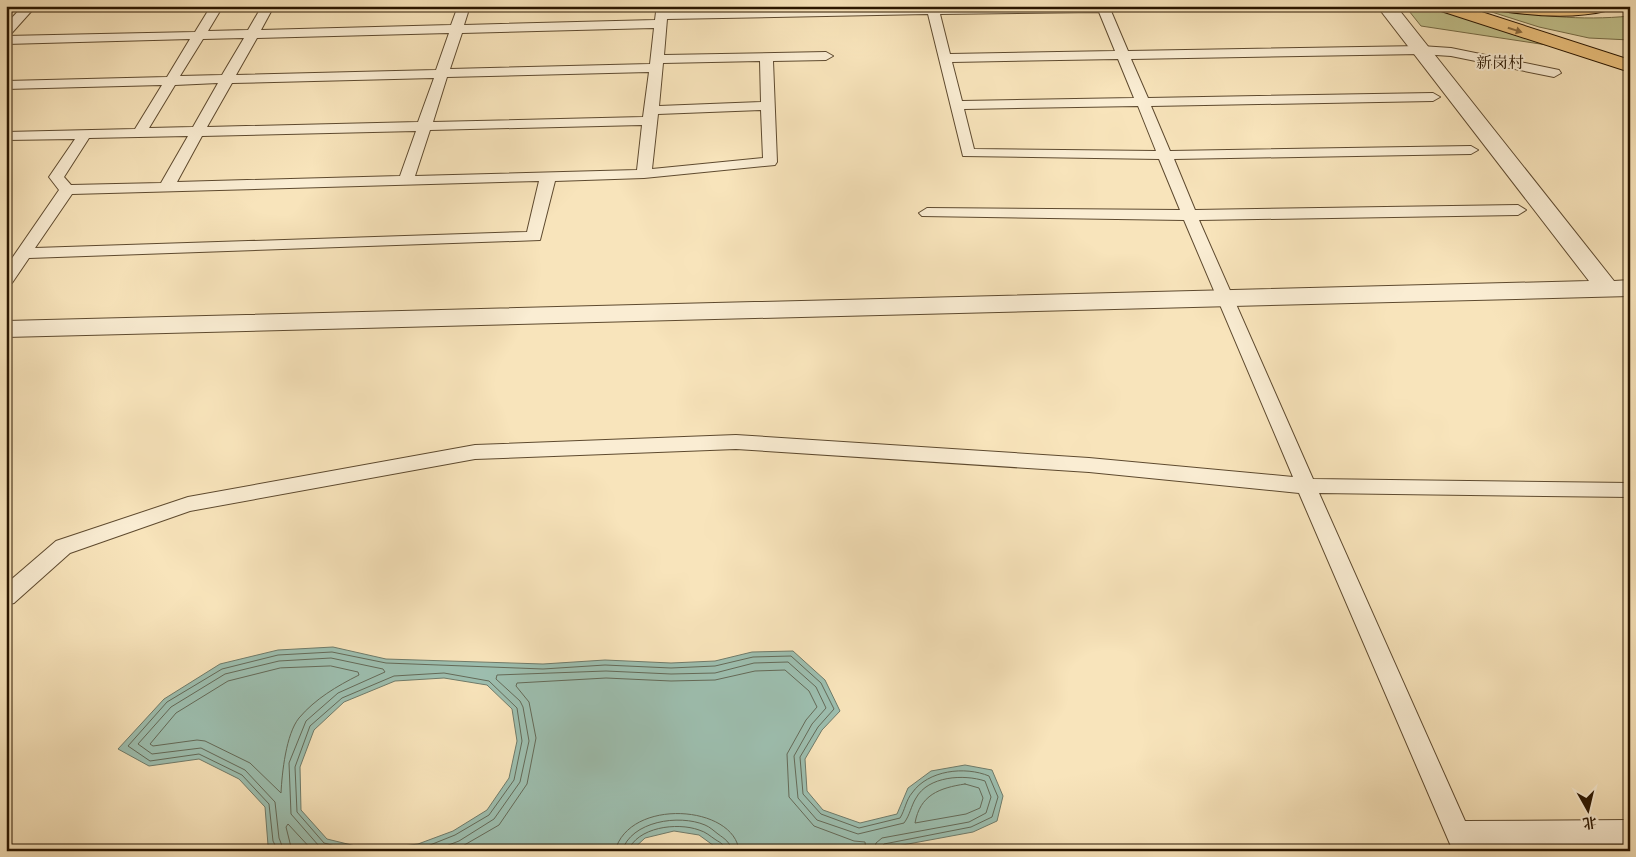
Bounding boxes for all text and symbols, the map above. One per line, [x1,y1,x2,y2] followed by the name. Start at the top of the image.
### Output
[1508,27,1523,35] one-way arrow
[1476,52,1524,74] district label: 新岗村
[1564,784,1614,834] north arrow
[1581,812,1598,833] text: 北

